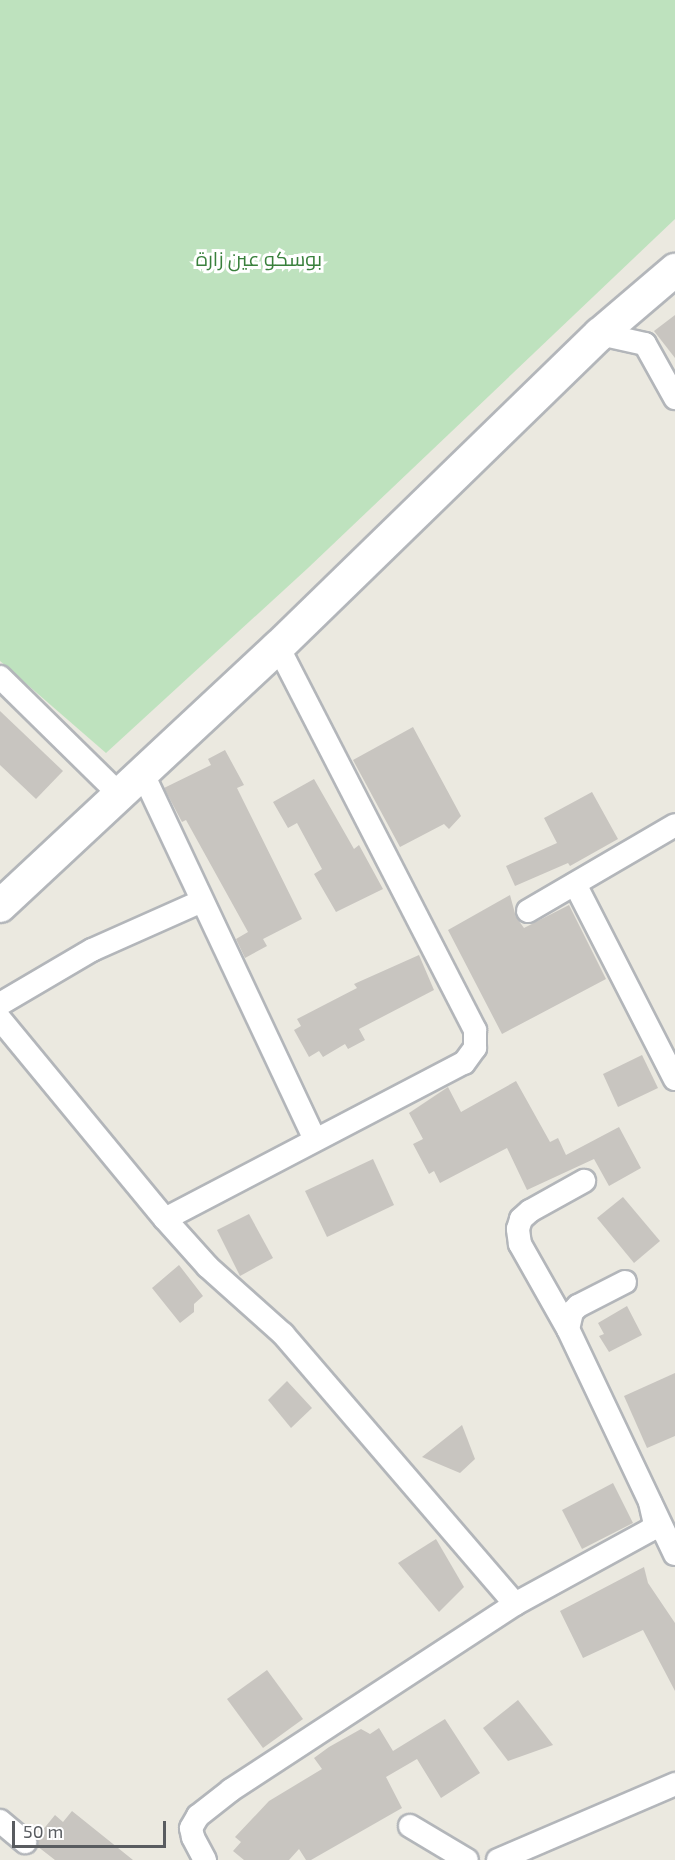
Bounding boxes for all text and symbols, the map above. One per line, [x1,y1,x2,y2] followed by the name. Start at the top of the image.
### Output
[196,246,322,270] park label: بوسكو عين زارة
[15,1809,170,1847] scale bar
[23,1820,63,1842] text: 50 m

